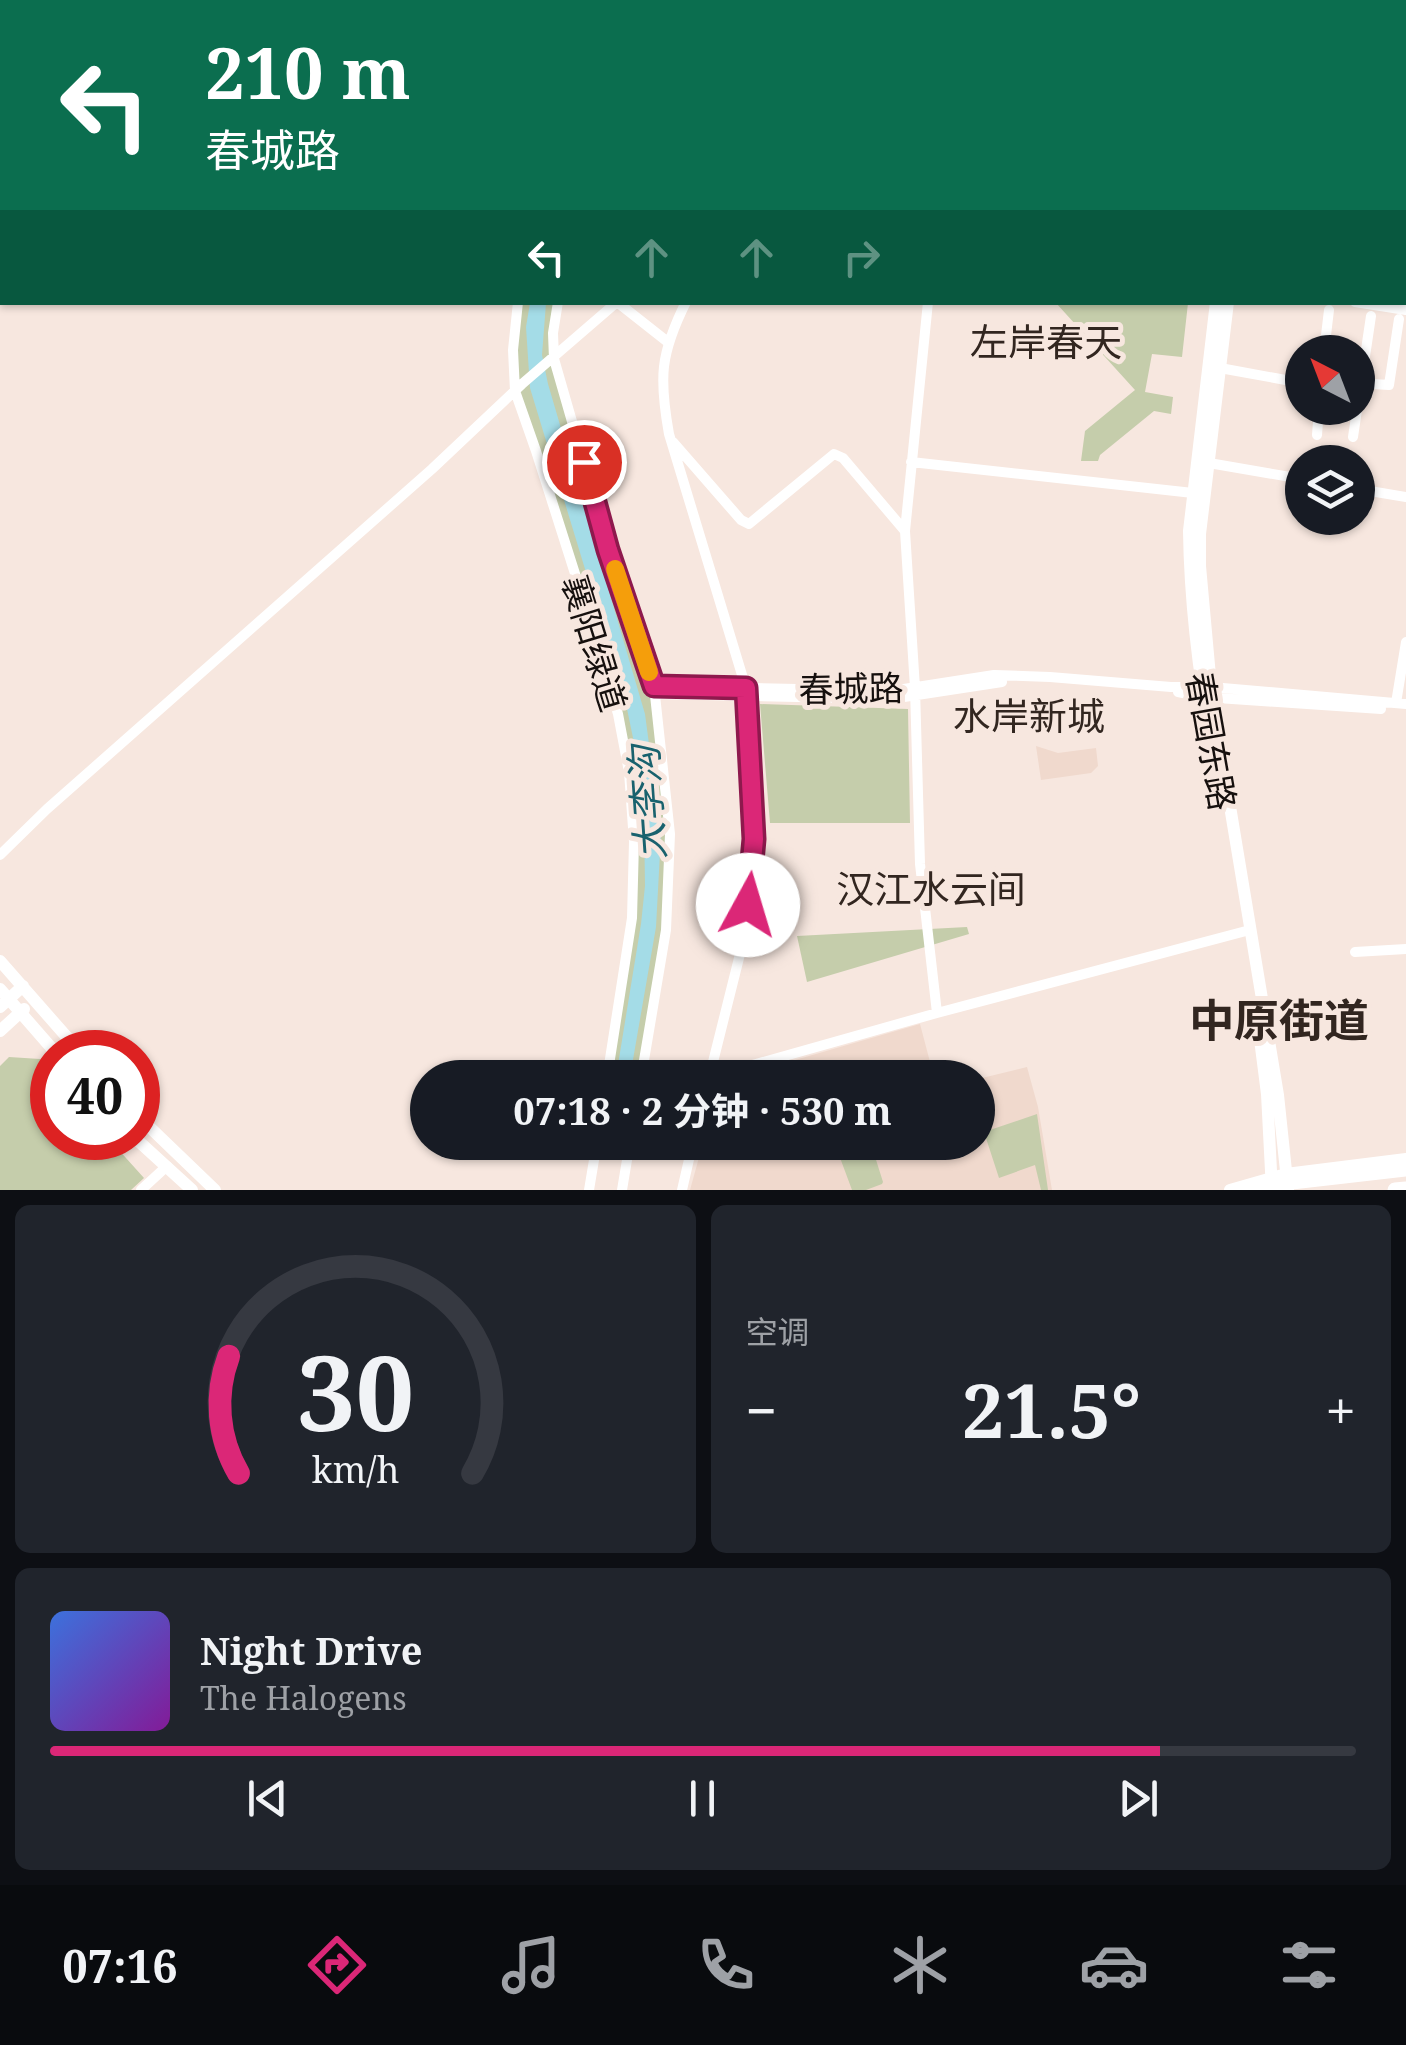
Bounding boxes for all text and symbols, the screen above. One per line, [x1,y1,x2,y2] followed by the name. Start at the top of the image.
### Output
[205,24,411,120] text: 210 m
[40,40,170,170] icon: left
[205,119,340,180] text: 春城路
[519,230,574,285] icon: left
[624,230,679,285] icon: ahead
[729,230,784,285] icon: ahead
[834,230,889,285] icon: right
[970,315,1122,367] district label: 左岸春天
[1285,335,1375,425] north arrow
[1285,335,1375,535] map controls
[542,420,627,505] pin
[557,435,612,490] icon: arrive
[1285,445,1375,535] button: layers
[552,569,638,717] street label: 襄阳绿道
[798,664,904,712] street label: 春城路
[1177,668,1247,814] street label: 春园东路
[953,689,1105,741] district label: 水岸新城
[616,740,676,862] water label: 大李沟
[696,853,800,957] position arrow
[836,862,1026,914] district label: 汉江水云间
[1189,989,1369,1050] district label: 中原街道
[30,1030,160,1160] speed limit sign: 40
[513,1084,892,1136] text: 07:18 · 2 分钟 · 530 m
[746,1310,810,1353] text: 空调
[296,1320,414,1461] text: 30
[962,1358,1141,1460] text: 21.5°
[746,1372,777,1447] text: −
[1325,1372,1356,1447] text: +
[311,1445,399,1493] text: km/h
[200,1624,422,1676] text: Night Drive
[200,1676,407,1719] text: The Halogens
[240,1771,295,1826] icon: previous
[675,1771,730,1826] icon: pause
[1111,1771,1166,1826] icon: next
[302,1930,372,2000] icon: directions
[496,1930,566,2000] icon: music
[691,1930,761,2000] icon: phone
[885,1930,955,2000] icon: climate
[1079,1930,1149,2000] icon: car
[1274,1930,1344,2000] icon: filters
[62,1935,178,1996] text: 07:16

